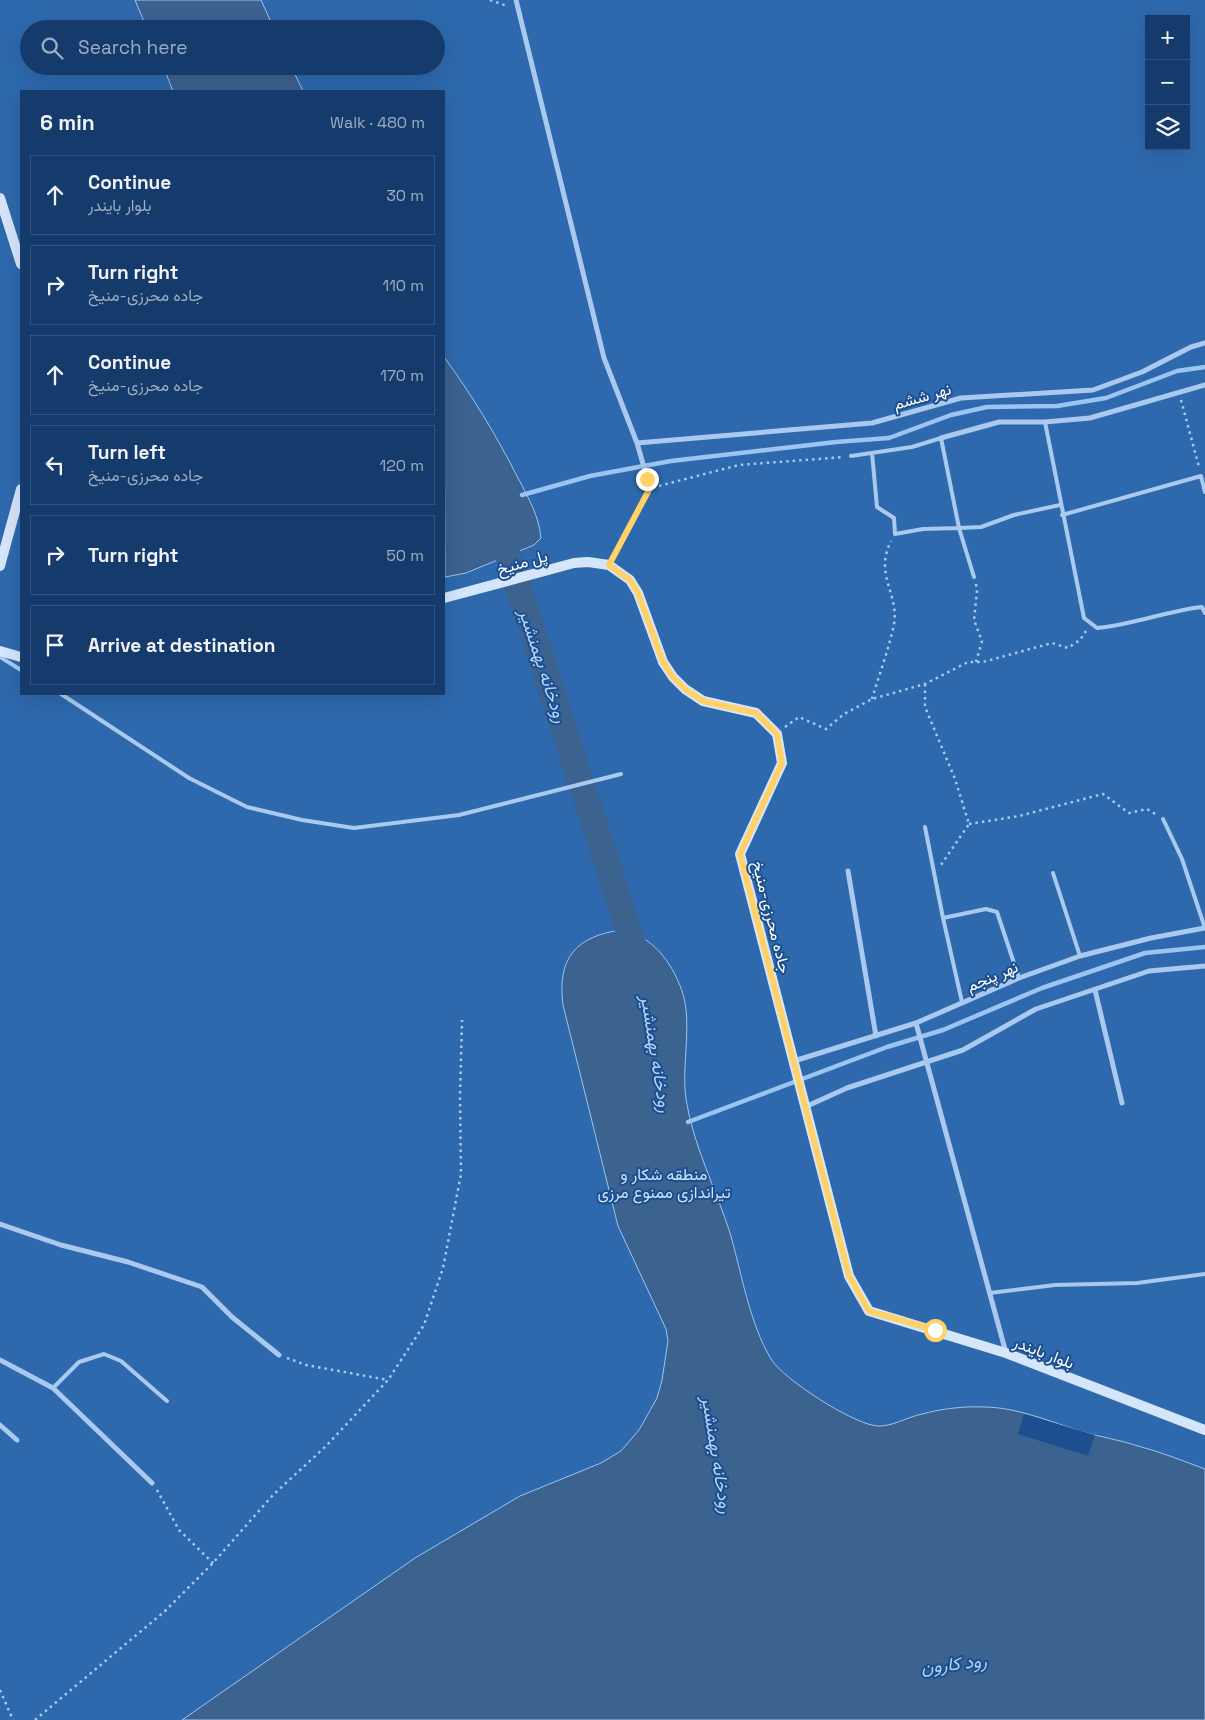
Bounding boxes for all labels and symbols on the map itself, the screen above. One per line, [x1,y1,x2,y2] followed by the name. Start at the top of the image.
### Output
[891,378,953,415] street label: نهر ششم
[636,468,659,491] route end
[494,545,550,581] street label: پل منیخ
[514,605,573,726] water label: رودخانه بهمنشیر
[746,859,796,976] street label: جاده محرزی-منیخ
[963,956,1022,998] street label: نهر پنجم
[636,993,677,1114] water label: رودخانه بهمنشیر
[597,1164,731,1204] park label: منطقه شکار و تیراندازی ممنوع مرزی
[924,1319,947,1342] route start
[1009,1331,1077,1374] street label: بلوار بایندر
[697,1394,738,1515] water label: رودخانه بهمنشیر
[920,1649,988,1678] water label: رود کارون

